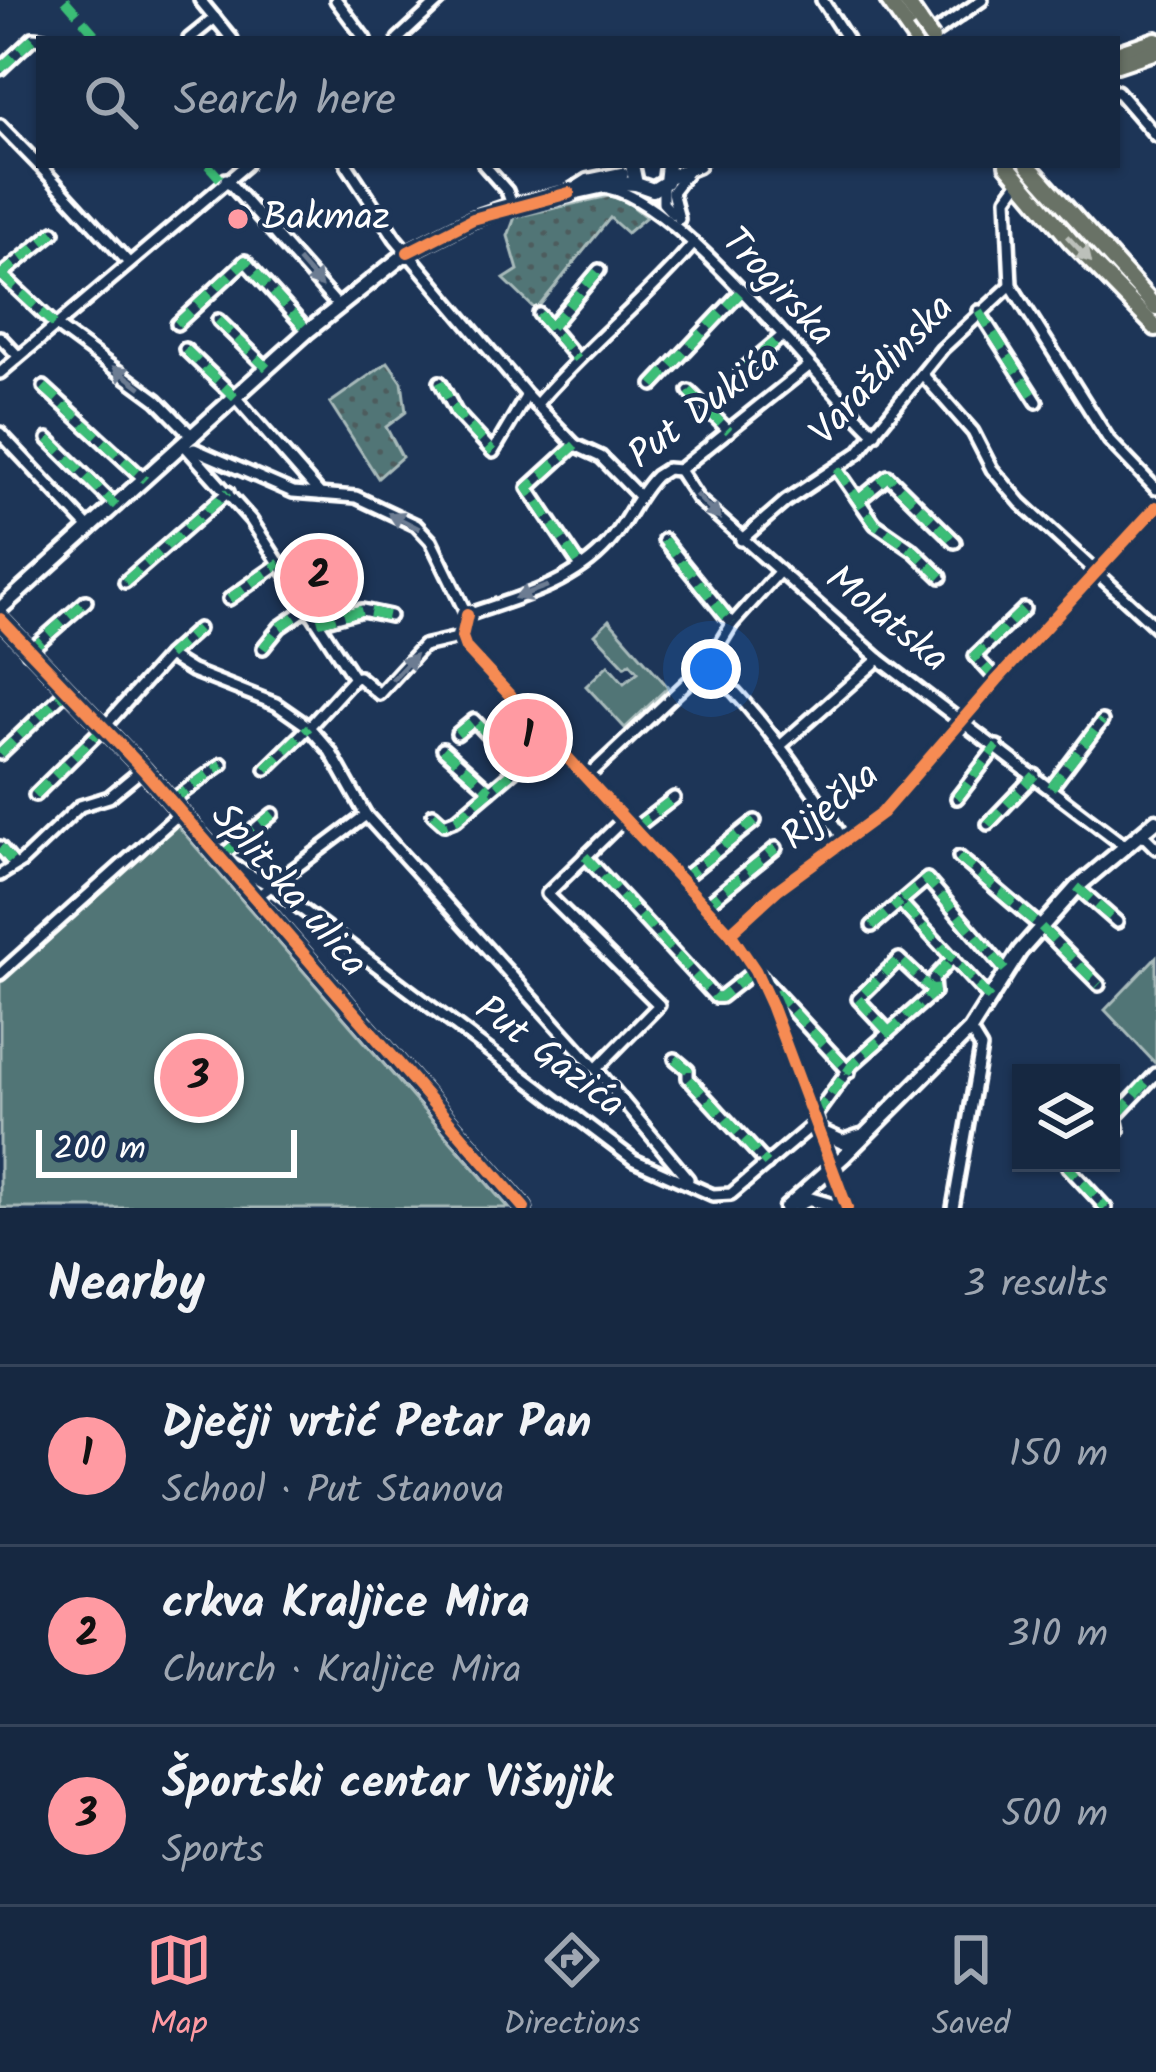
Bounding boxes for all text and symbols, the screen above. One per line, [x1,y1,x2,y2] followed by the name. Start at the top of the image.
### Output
[36,36,1120,168] search box
[174,66,396,138] text: Search here
[78,69,144,135] icon: search
[262,188,390,250] place label: Bakmaz
[225,206,251,232] marker: Bakmaz
[705,214,849,362] street label: Trogirska
[1065,235,1092,264] one-way arrow
[296,259,323,289] one-way arrow
[796,280,970,462] street label: Varaždinska
[615,330,795,486] street label: Put Dukića
[112,365,143,389] one-way arrow
[693,492,721,521] one-way arrow
[387,512,422,532] one-way arrow
[280,533,358,623] pin: 2
[810,550,962,690] street label: Molatska
[513,584,549,602] one-way arrow
[681,639,741,699] your location
[389,653,417,682] one-way arrow
[489,693,567,783] pin: 1
[768,747,894,867] street label: Riječka
[194,789,382,993] street label: Splitska ulica
[460,981,638,1135] street label: Put Gazića
[160,1033,238,1123] pin: 3
[1012,1064,1120,1172] map controls
[1012,1064,1120,1172] button: layers
[36,1124,297,1177] scale bar
[54,1124,146,1177] text: 200 m
[48,1246,205,1327] text: Nearby
[963,1255,1108,1317] text: 3 results
[162,1389,591,1461] text: Dječji vrtić Petar Pan
[81,1425,93,1487] text: 1
[1009,1425,1108,1487] text: 150 m
[162,1461,504,1523] text: School · Put Stanova
[162,1569,530,1641] text: crkva Kraljice Mira
[76,1605,98,1667] text: 2
[1007,1605,1108,1667] text: 310 m
[162,1641,522,1703] text: Church · Kraljice Mira
[162,1749,613,1821] text: Športski centar Višnjik
[76,1785,98,1847] text: 3
[1001,1785,1108,1847] text: 500 m
[162,1821,264,1883] text: Sports
[146,1927,212,2052] tab: Map
[503,1927,640,2052] tab: Directions
[932,1927,1010,2052] tab: Saved

